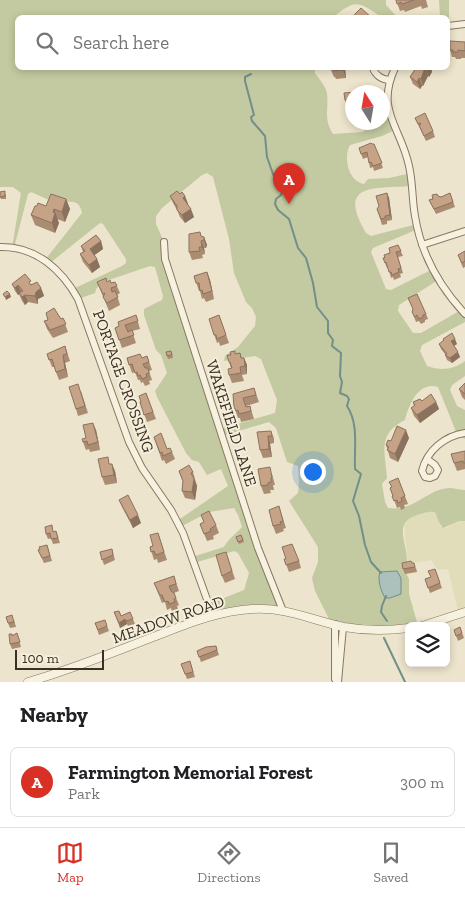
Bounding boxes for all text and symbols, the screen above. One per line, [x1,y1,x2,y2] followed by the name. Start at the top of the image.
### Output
[15,15,450,70] search box
[33,29,61,57] icon: search
[73,31,169,54] text: Search here
[345,85,390,130] north arrow
[273,163,305,204] pin: A
[89,307,158,455] street label: PORTAGE CROSSING
[202,358,261,489] street label: WAKEFIELD LANE
[300,459,326,485] your location
[110,591,227,648] street label: MEADOW ROAD
[405,622,450,667] map controls
[405,622,450,667] button: layers
[15,647,104,670] scale bar
[22,650,59,667] text: 100 m
[20,702,88,727] text: Nearby
[68,761,313,784] text: Farmington Memorial Forest
[32,773,43,792] text: A
[400,773,444,792] text: 300 m
[68,784,100,803] text: Park
[56,839,84,886] tab: Map
[197,839,261,886] tab: Directions
[373,839,409,886] tab: Saved

